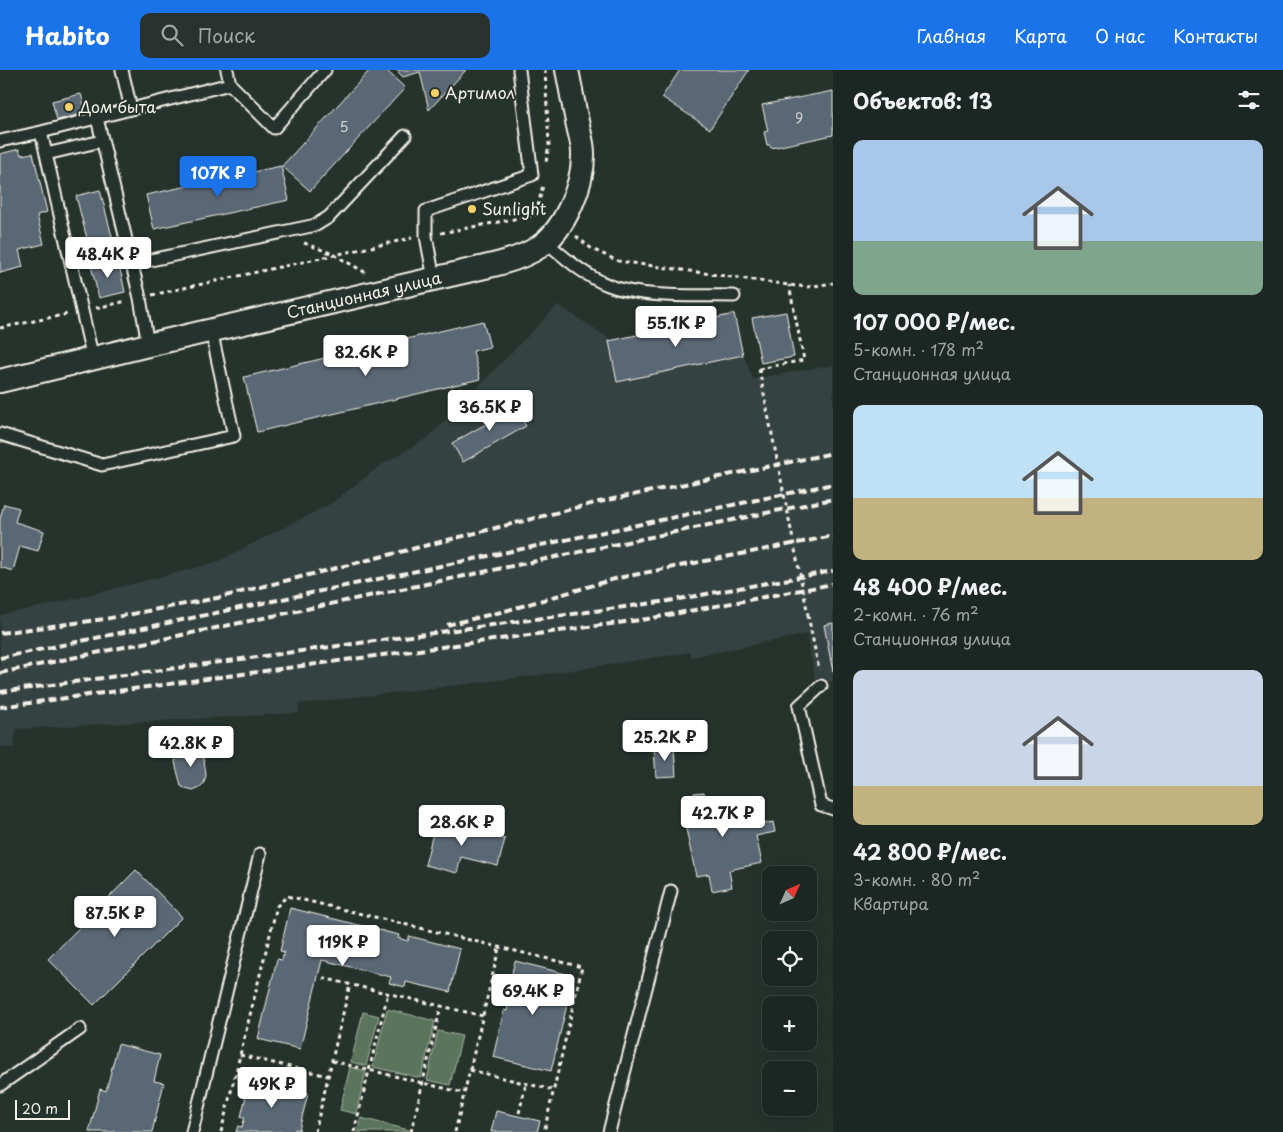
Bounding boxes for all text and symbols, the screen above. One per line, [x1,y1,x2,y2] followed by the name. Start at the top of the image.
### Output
[140,13,490,58] search box
[25,17,110,53] text: Habito
[158,21,186,49] icon: search
[198,21,255,49] text: Поиск
[917,22,986,49] text: Главная
[1014,22,1067,49] text: Карта
[1095,22,1145,49] text: О нас
[1173,22,1258,49] text: Контакты
[445,80,515,104] place label: Артимол
[853,84,993,116] text: Объектов: 13
[1235,86,1263,114] icon: filters
[429,87,441,99] marker: Артимол
[78,94,156,118] place label: Дом быта
[63,101,75,113] marker: Дом быта
[795,107,803,128] house number: 9
[339,116,349,137] house number: 5
[177,156,259,198] pin: 107K ₽
[191,160,245,184] text: 107K ₽
[1013,173,1103,263] icon: home
[482,196,547,220] place label: Sunlight
[466,203,478,215] marker: Sunlight
[62,236,154,279] pin: 48.4K ₽
[76,241,140,265] text: 48.4K ₽
[284,264,443,324] street label: Станционная улица
[853,305,1016,337] text: 107 000 ₽/мес.
[630,306,722,348] pin: 55.1K ₽
[647,310,705,334] text: 55.1K ₽
[320,334,412,377] pin: 82.6K ₽
[853,337,984,361] text: 5-комн. · 178 m²
[334,339,398,363] text: 82.6K ₽
[853,361,1011,385] text: Станционная улица
[444,390,536,432] pin: 36.5K ₽
[459,394,521,418] text: 36.5K ₽
[1013,438,1103,528] icon: home
[853,570,1007,602] text: 48 400 ₽/мес.
[853,602,978,626] text: 2-комн. · 76 m²
[853,626,1011,650] text: Станционная улица
[1013,703,1103,793] icon: home
[619,720,711,762] pin: 25.2K ₽
[634,724,696,748] text: 25.2K ₽
[145,726,237,768] pin: 42.8K ₽
[160,730,222,754] text: 42.8K ₽
[677,796,769,838] pin: 42.7K ₽
[692,800,754,824] text: 42.7K ₽
[416,804,508,847] pin: 28.6K ₽
[430,809,494,833] text: 28.6K ₽
[853,835,1007,867] text: 42 800 ₽/мес.
[762,866,818,921] north arrow
[762,866,817,1116] map controls
[853,867,980,891] text: 3-комн. · 80 m²
[853,891,928,915] text: Квартира
[69,896,161,938] pin: 87.5K ₽
[85,900,145,924] text: 87.5K ₽
[302,924,384,967] pin: 119K ₽
[318,929,368,953] text: 119K ₽
[762,931,817,986] button: locate
[487,974,579,1016] pin: 69.4K ₽
[502,978,564,1002] text: 69.4K ₽
[762,996,817,1051] button: +
[762,1061,817,1116] button: −
[237,1066,307,1109] pin: 49K ₽
[249,1071,295,1095] text: 49K ₽
[15,1097,70,1120] scale bar
[22,1098,58,1119] text: 20 m

